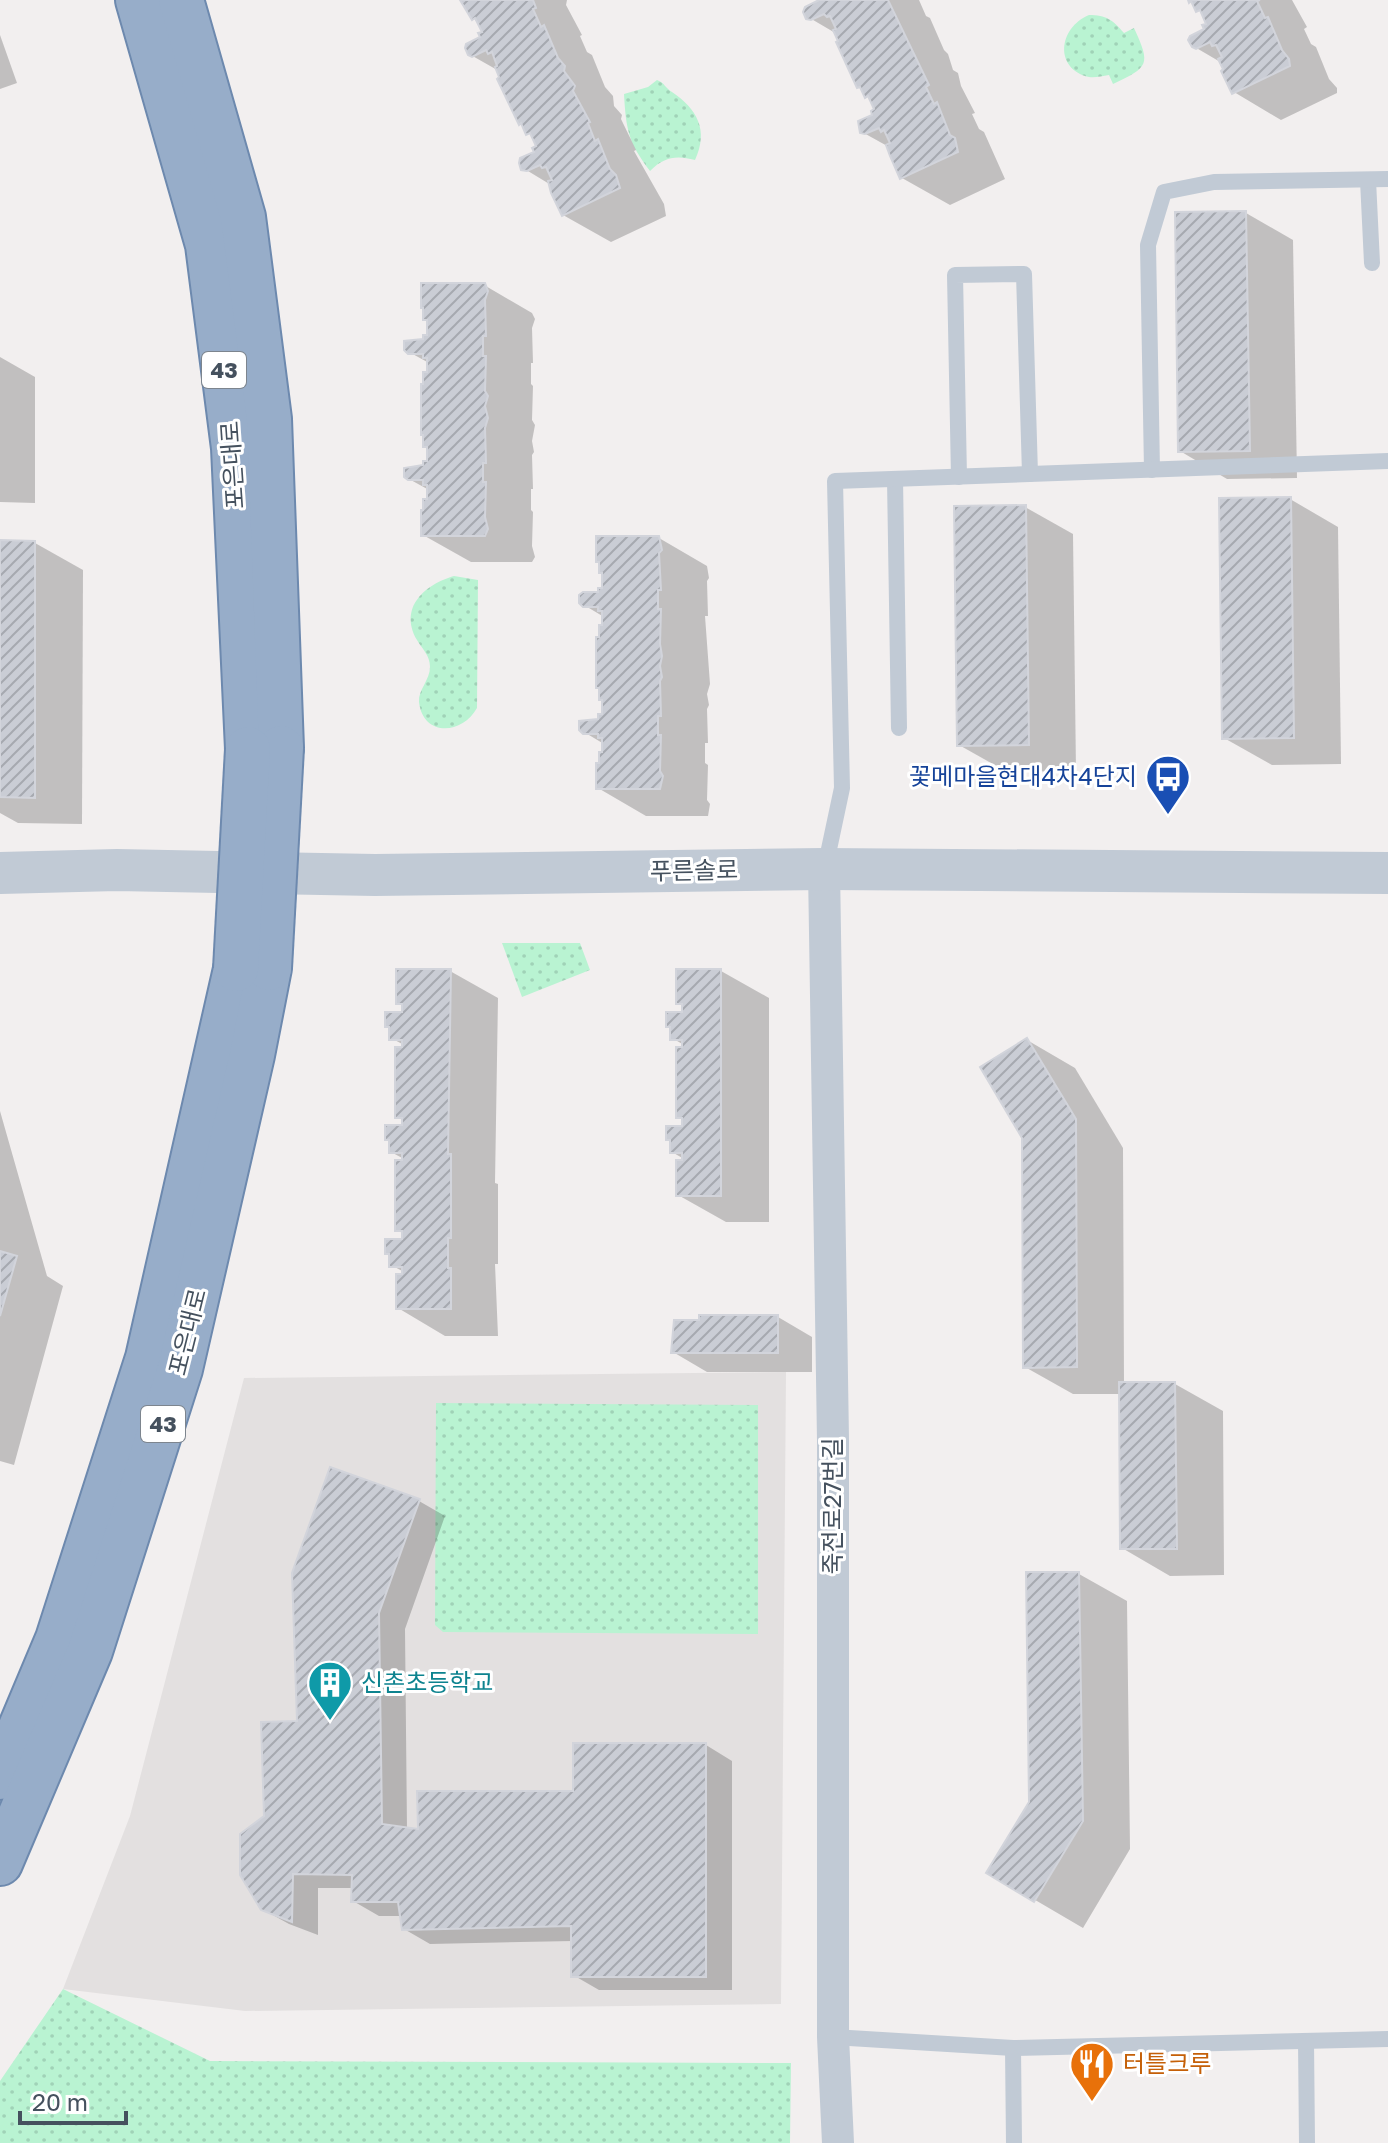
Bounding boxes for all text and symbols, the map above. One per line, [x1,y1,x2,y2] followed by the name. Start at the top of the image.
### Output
[202,352,246,388] road number: 43
[214,420,249,510] street label: 포은대로
[1144,753,1192,816] bus stop icon: 꽃메마을현대4차4단지
[909,761,1137,790] place label: 꽃메마을현대4차4단지
[650,854,738,885] street label: 푸른솔로
[162,1285,211,1378] street label: 포은대로
[141,1406,185,1442] road number: 43
[817,1437,846,1575] street label: 죽전로27번길
[306,1659,354,1722] building icon: 신촌초등학교
[361,1667,493,1696] place label: 신촌초등학교
[1068,2040,1116,2103] restaurant icon: 터틀크루
[1123,2048,1211,2077] place label: 터틀크루
[20,2075,126,2125] scale bar
[32,2087,88,2116] text: 20 m

